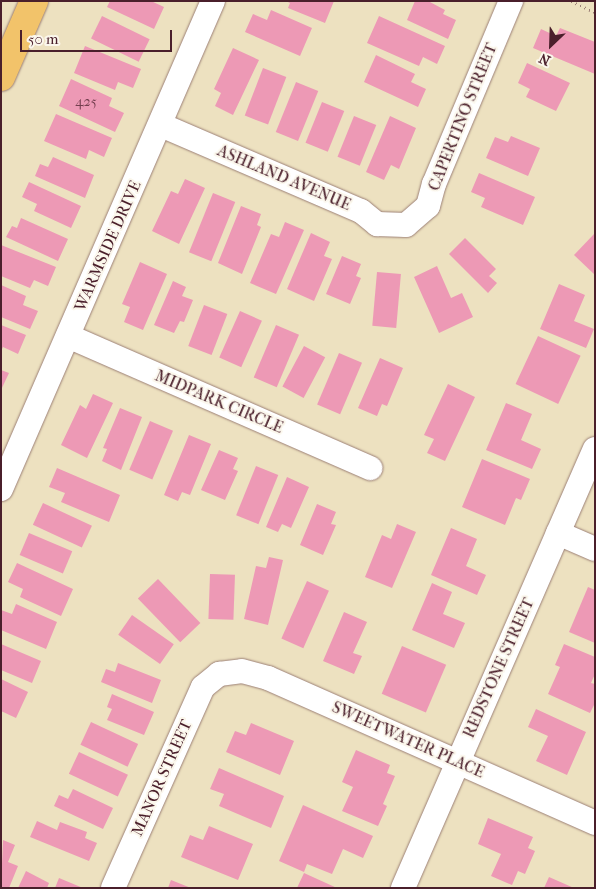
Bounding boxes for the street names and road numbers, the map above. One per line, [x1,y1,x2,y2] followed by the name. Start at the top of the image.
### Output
[425,40,501,194] street label: CAPERTINO STREET
[214,141,354,215] street label: ASHLAND AVENUE
[71,178,145,314] street label: WARMSIDE DRIVE
[152,366,286,438] street label: MIDPARK CIRCLE
[459,595,539,741] street label: REDSTONE STREET
[329,698,487,782] street label: SWEETWATER PLACE
[128,717,196,839] street label: MANOR STREET

